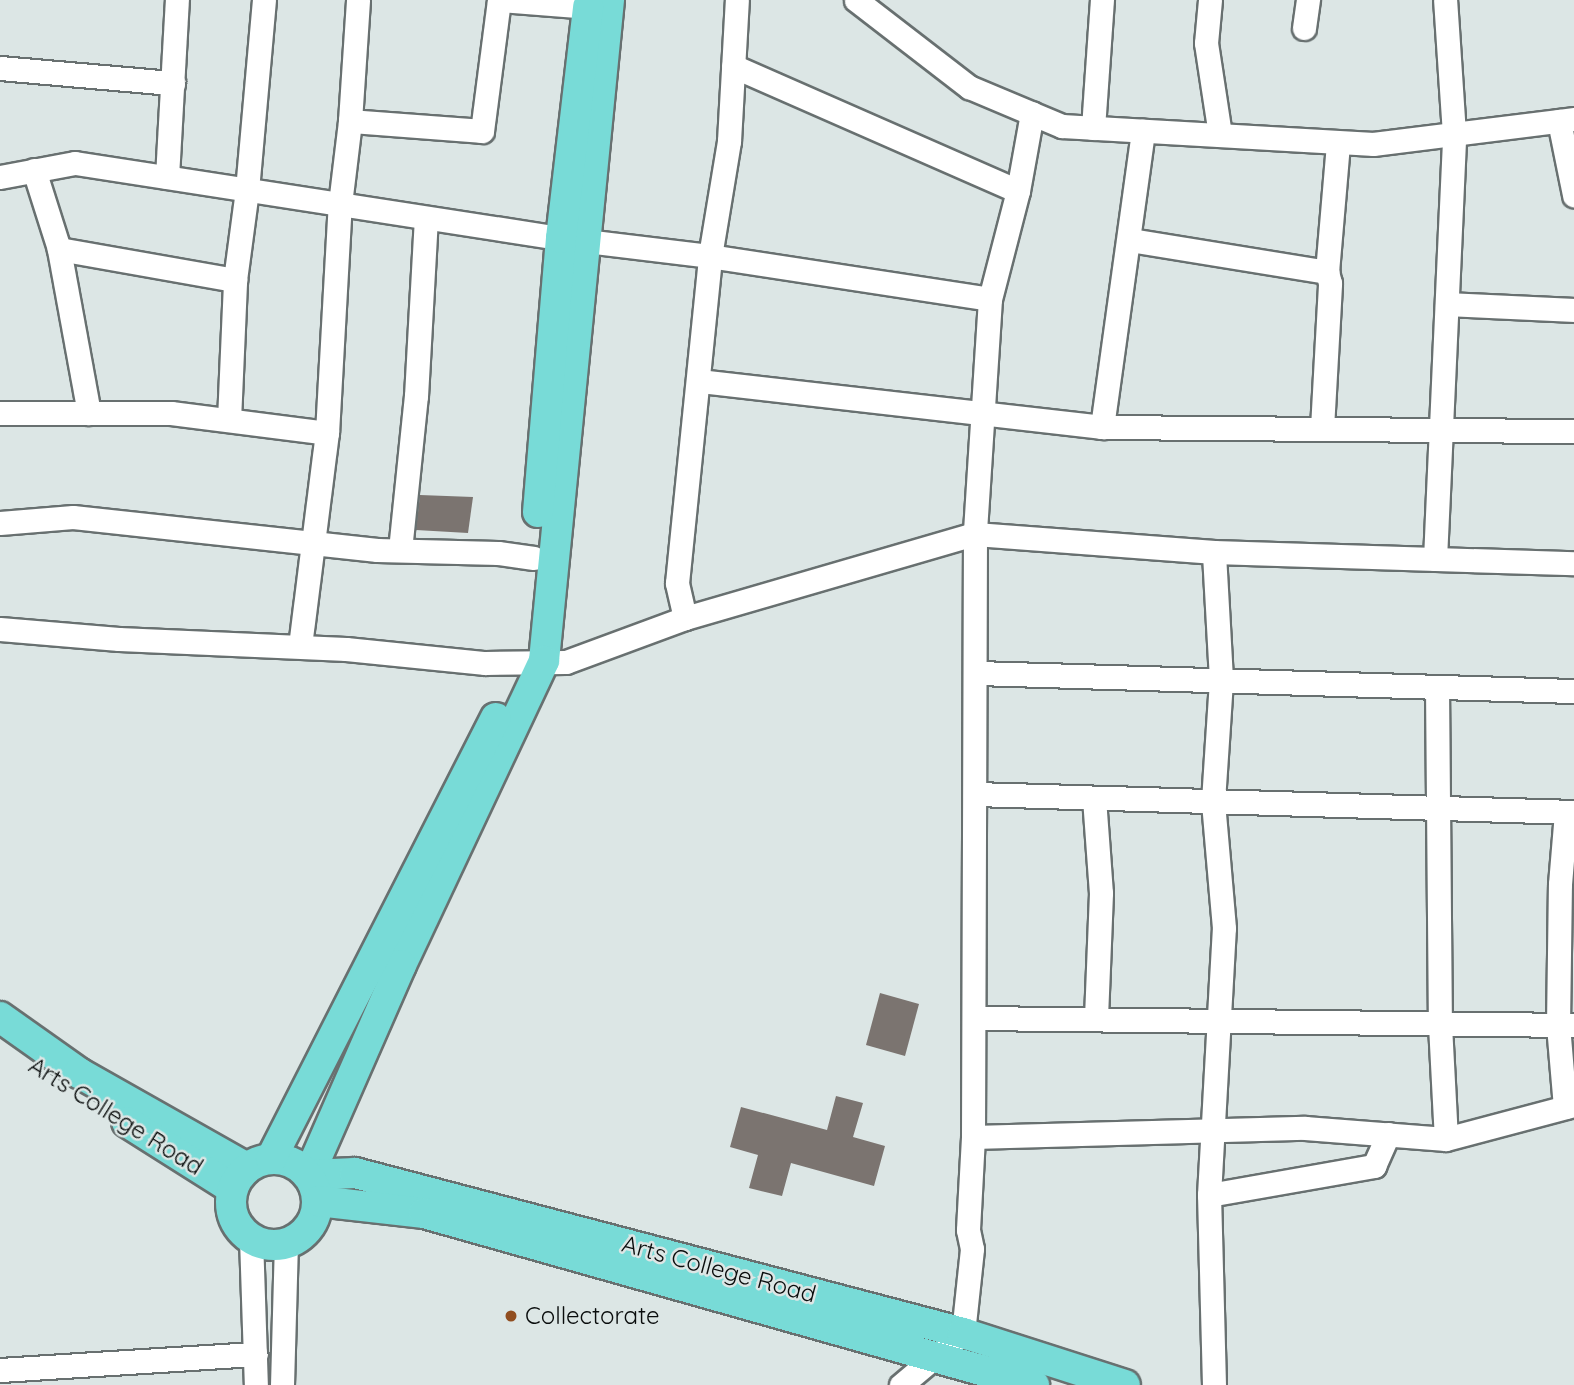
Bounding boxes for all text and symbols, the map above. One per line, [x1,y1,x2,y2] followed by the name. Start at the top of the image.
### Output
[24,1051,208,1181] street label: Arts College Road
[619,1229,819,1309] street label: Arts College Road
[525,1302,660,1330] place label: Collectorate
[503,1308,519,1324] marker: Collectorate

